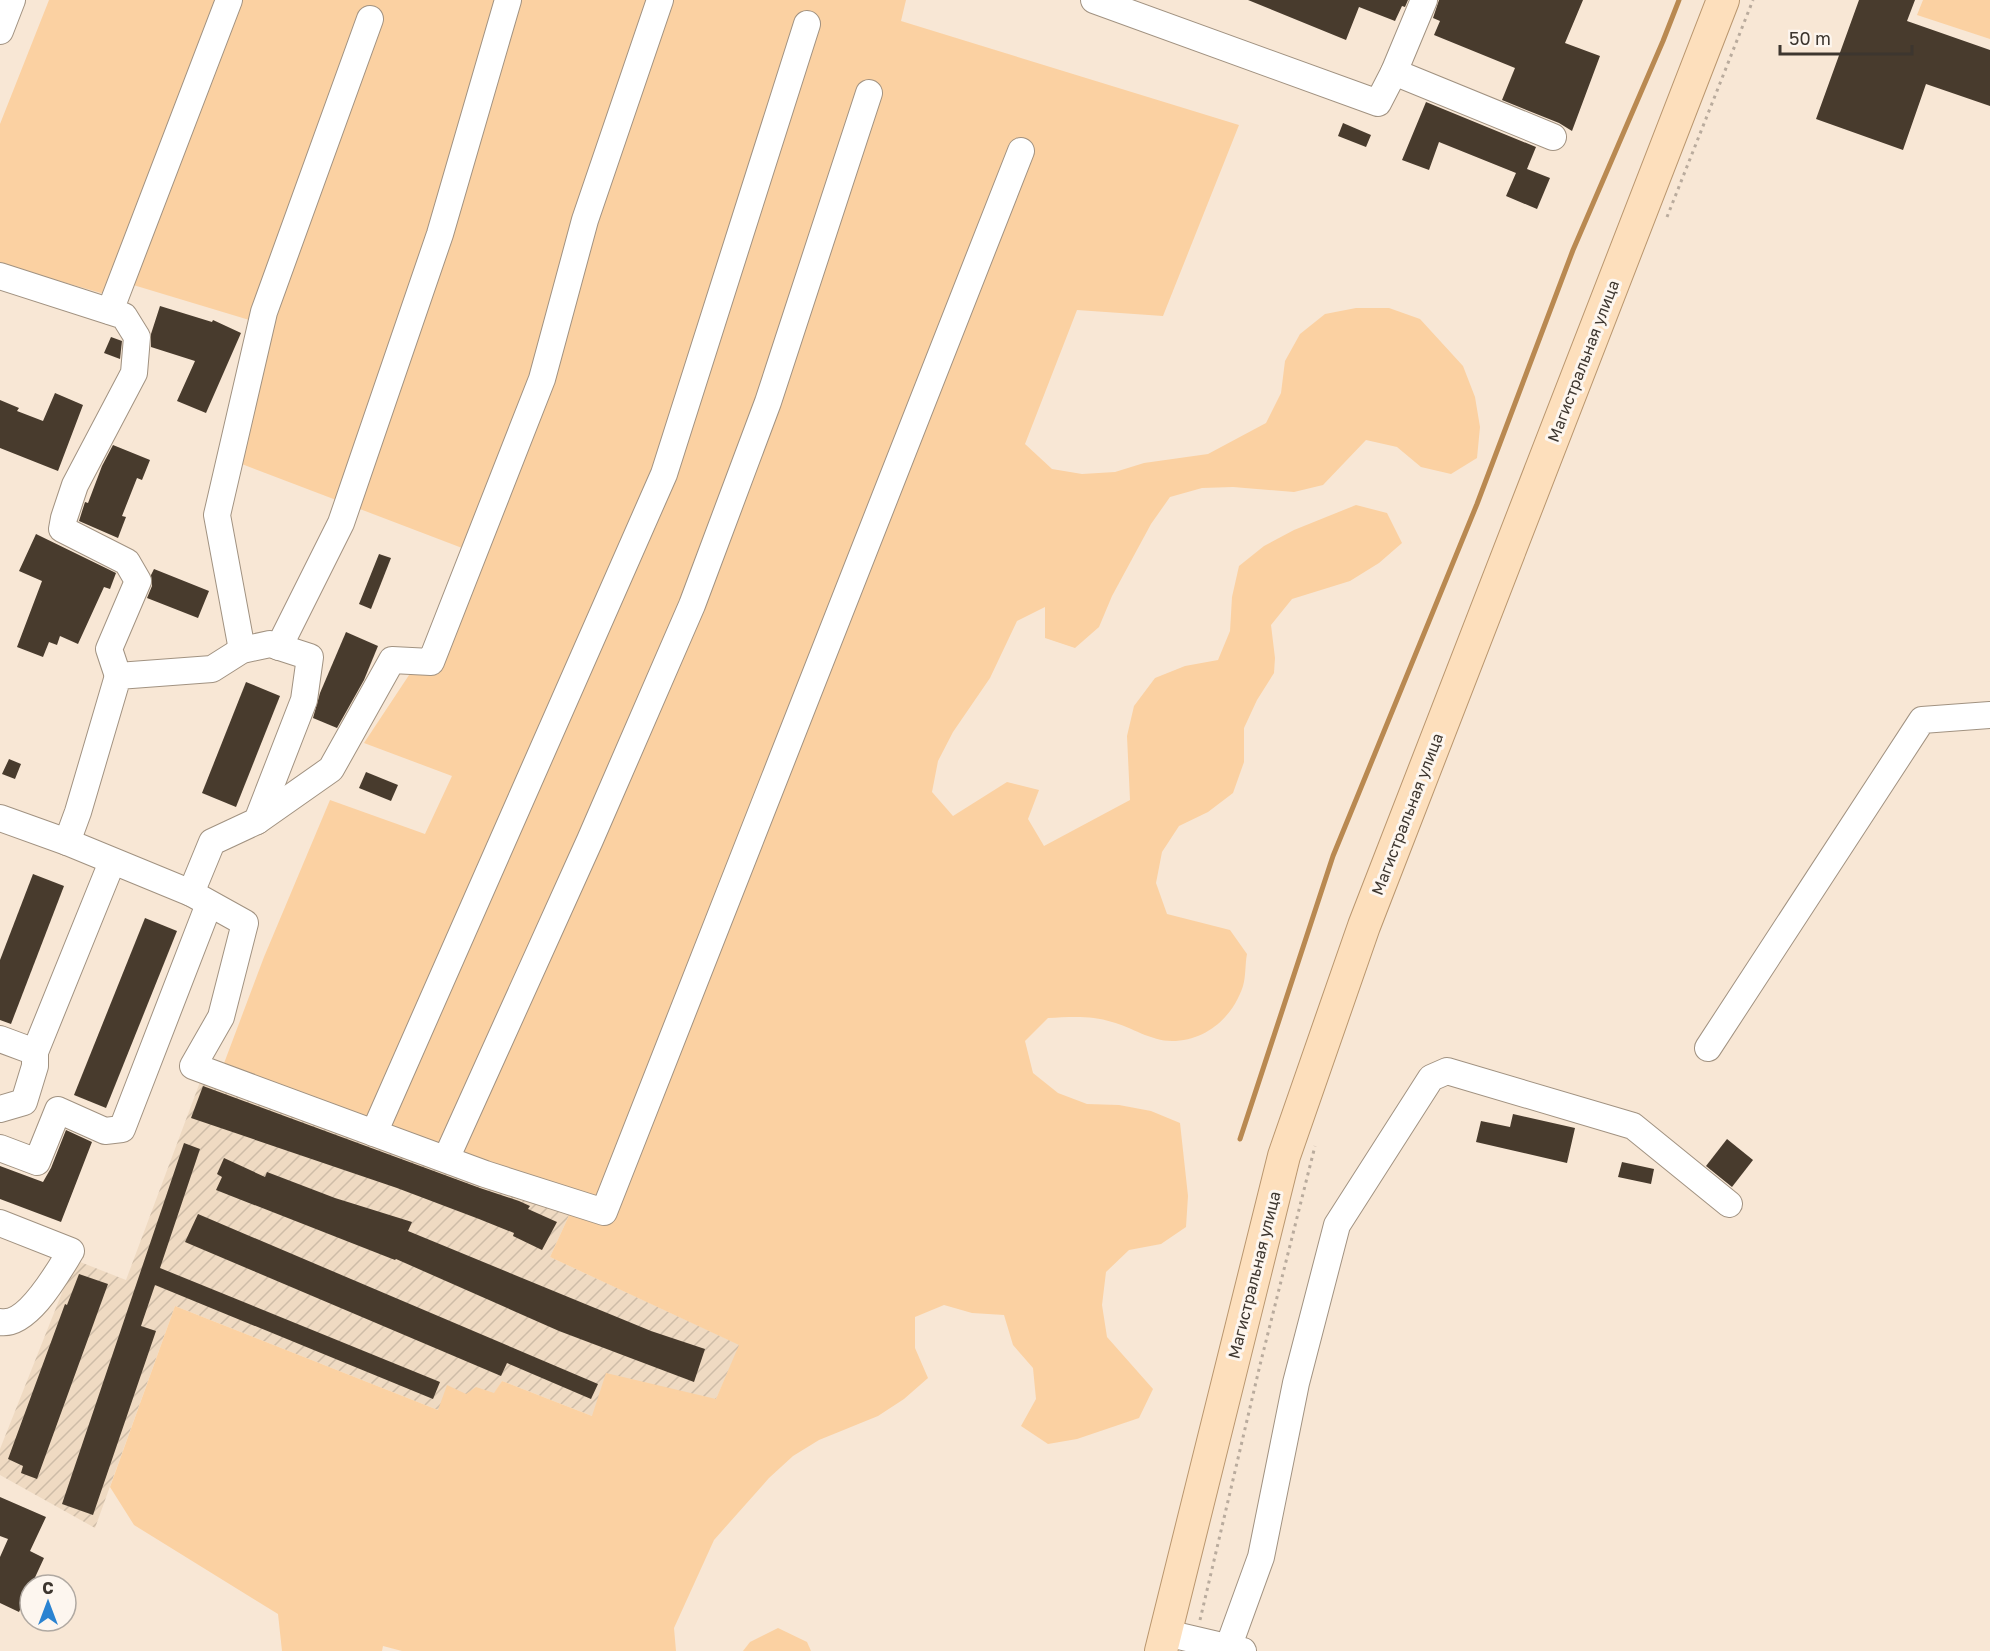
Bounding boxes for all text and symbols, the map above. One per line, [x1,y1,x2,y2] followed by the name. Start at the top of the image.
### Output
[1780,18,1912,56] scale bar
[1789,27,1831,49] text: 50 m
[1543,277,1623,445] street label: Магистральная улица
[1367,730,1447,898] street label: Магистральная улица
[1224,1189,1284,1361] street label: Магистральная улица
[18,1573,78,1633] north arrow
[42,1578,54,1598] text: С

